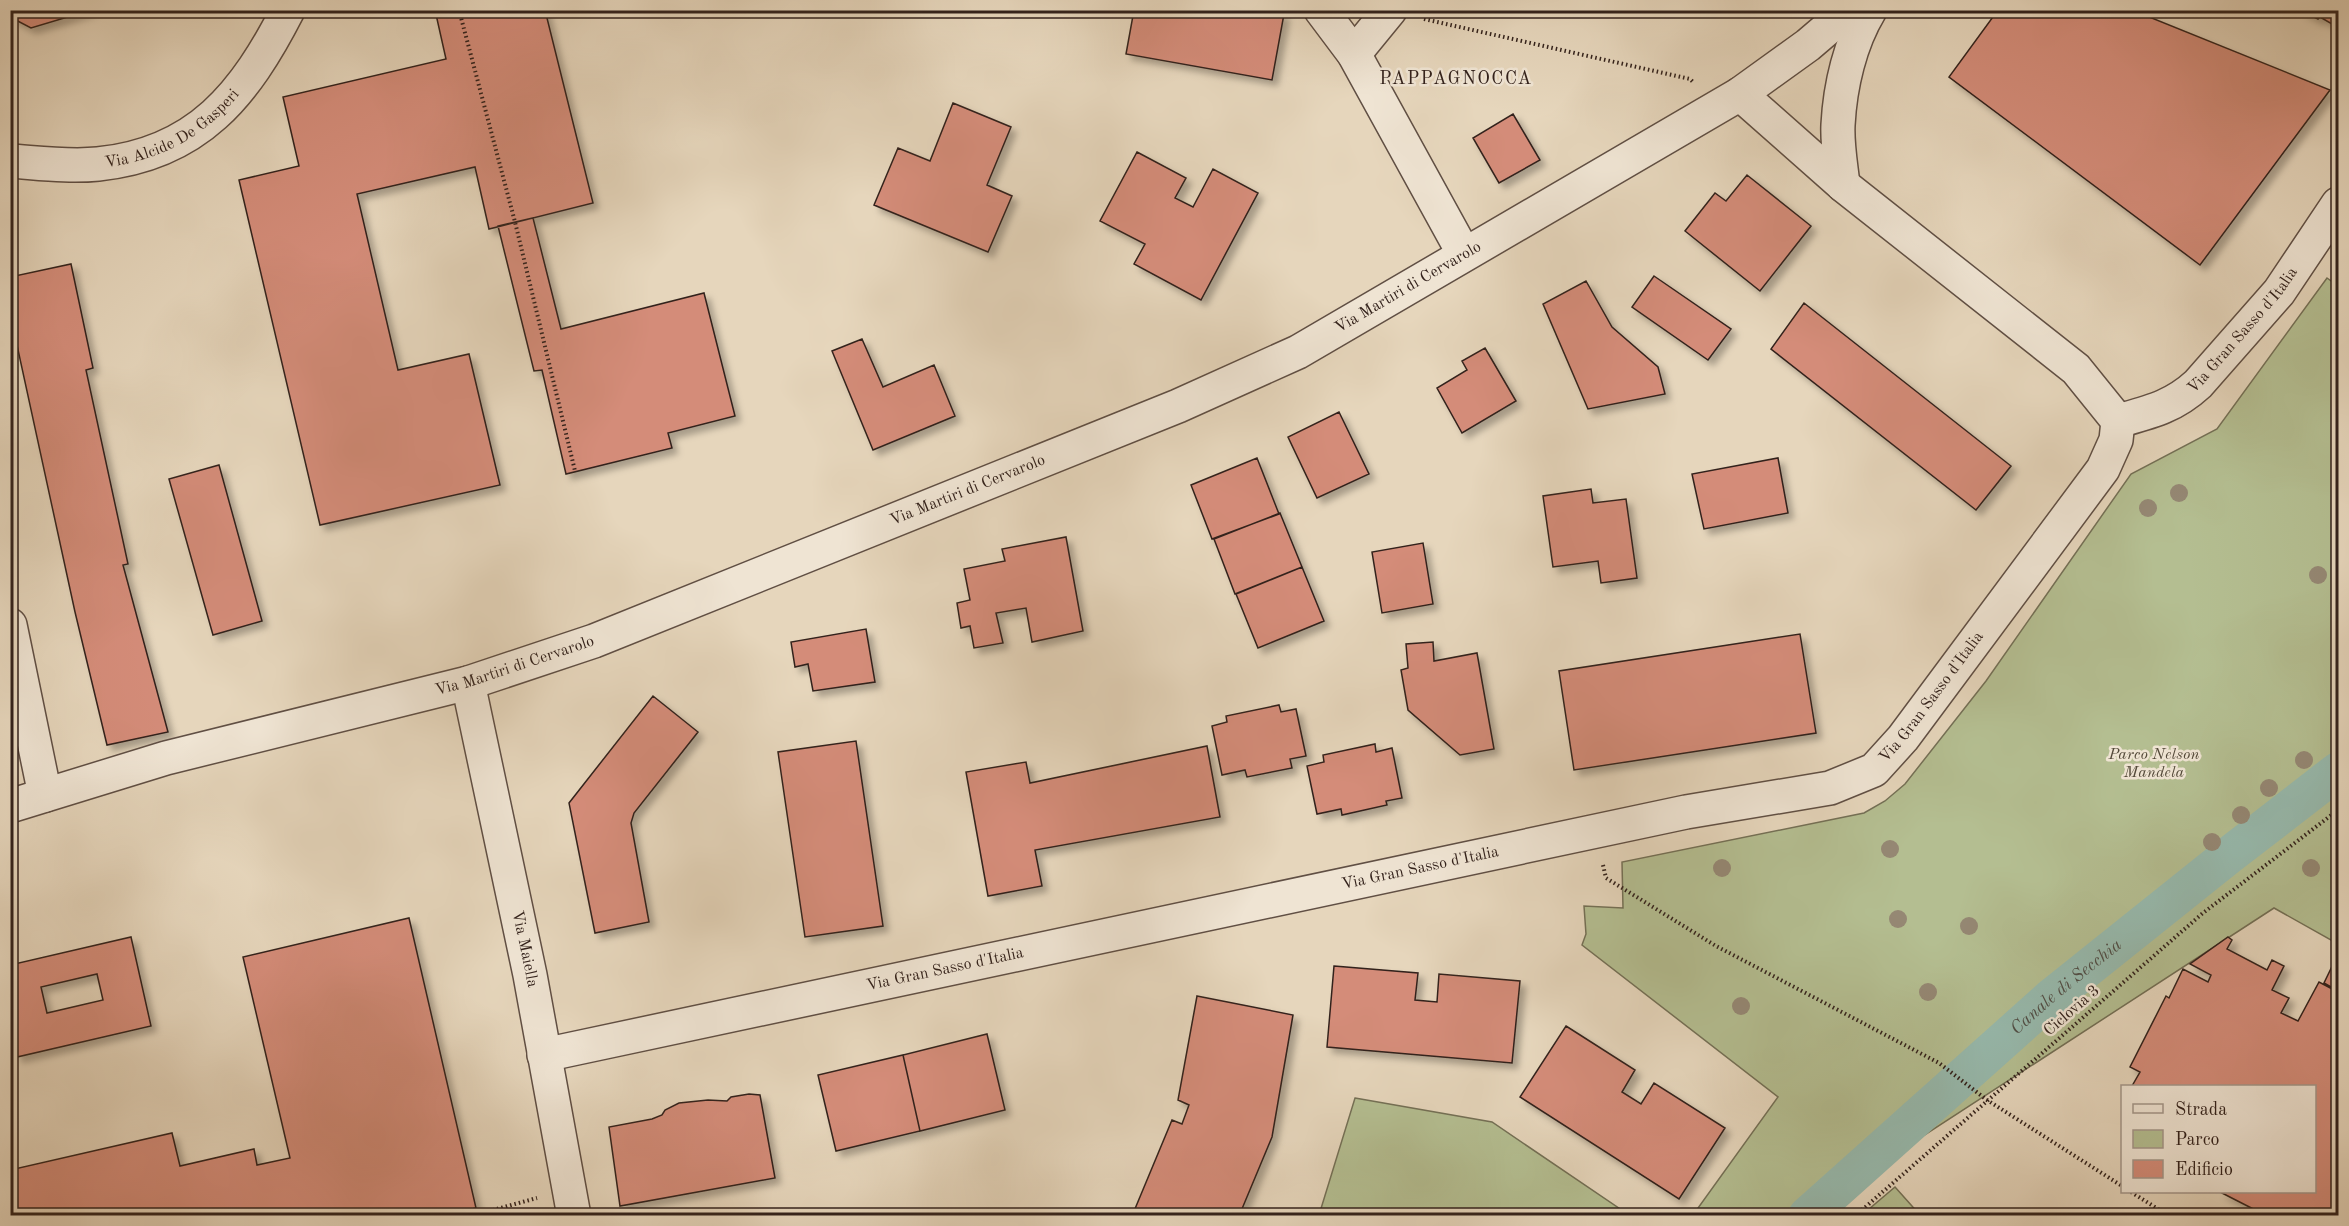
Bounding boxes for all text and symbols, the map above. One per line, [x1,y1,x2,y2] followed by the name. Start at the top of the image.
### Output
[1379,70,1533,88] district label: PAPPAGNOCCA
[104,86,243,171] street label: Via Alcide De Gasperi
[1333,239,1484,336] street label: Via Martiri di Cervarolo
[2185,265,2301,397] street label: Via Gran Sasso d'Italia
[888,452,1048,529] street label: Via Martiri di Cervarolo
[1877,629,1987,766] street label: Via Gran Sasso d'Italia
[434,633,596,699] street label: Via Martiri di Cervarolo
[2108,747,2199,781] park label: Parco Nelson Mandela
[1340,844,1501,893] street label: Via Gran Sasso d'Italia
[509,909,540,989] street label: Via Maiella
[2007,935,2126,1038] water label: Canale di Secchia
[865,945,1025,994] street label: Via Gran Sasso d'Italia
[2041,983,2103,1039] street label: Ciclovia 3
[2121,1085,2316,1193] legend
[2175,1101,2227,1119] text: Strada
[2175,1131,2220,1149] text: Parco
[2175,1161,2233,1179] text: Edificio

